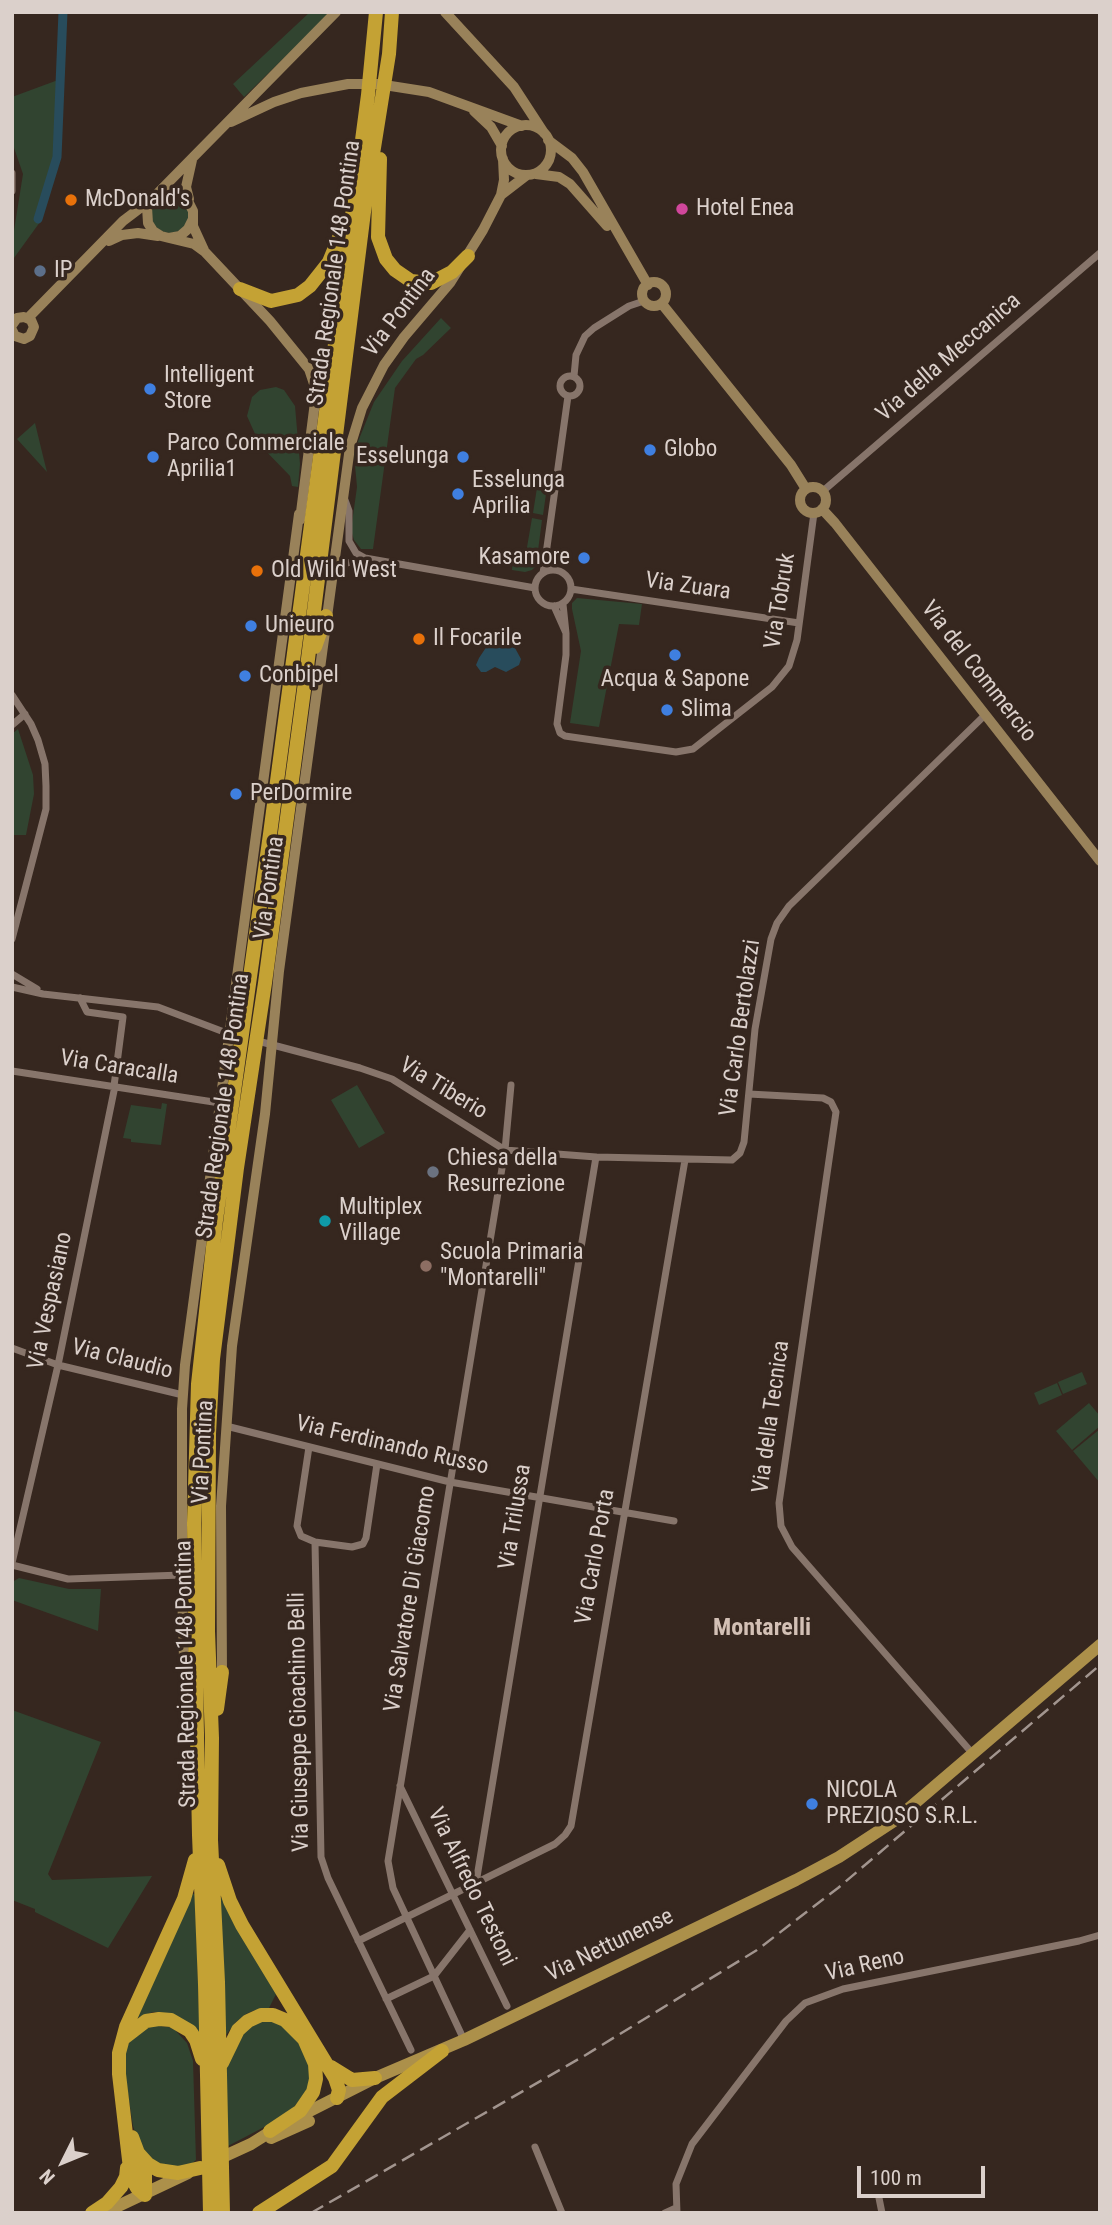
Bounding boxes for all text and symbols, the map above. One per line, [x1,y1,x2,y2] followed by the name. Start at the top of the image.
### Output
[303,139,367,407] street label: Strada Regionale 148 Pontina
[85,186,190,214] place label: McDonald's
[63,192,79,208] marker: McDonald's
[696,195,794,223] place label: Hotel Enea
[674,201,690,217] marker: Hotel Enea
[54,257,72,285] place label: IP
[32,263,48,279] marker: IP
[358,263,442,363] street label: Via Pontina
[871,288,1027,428] street label: Via della Meccanica
[164,362,254,416] place label: Intelligent Store
[142,381,158,397] marker: Intelligent Store
[167,430,345,484] place label: Parco Commerciale Aprilia1
[664,436,717,464] place label: Globo
[642,442,658,458] marker: Globo
[356,443,449,471] place label: Esselunga
[145,449,161,465] marker: Parco Commerciale Aprilia1
[455,449,471,465] marker: Esselunga
[472,467,565,521] place label: Esselunga Aprilia
[450,486,466,502] marker: Esselunga Aprilia
[478,544,570,572] place label: Kasamore
[576,550,592,566] marker: Kasamore
[760,551,802,651] street label: Via Tobruk
[271,557,397,585] place label: Old Wild West
[249,563,265,579] marker: Old Wild West
[644,567,732,607] street label: Via Zuara
[914,596,1042,748] street label: Via del Commercio
[265,612,335,640] place label: Unieuro
[243,618,259,634] marker: Unieuro
[433,625,522,653] place label: Il Focarile
[411,631,427,647] marker: Il Focarile
[667,647,683,663] marker: Acqua & Sapone
[259,662,339,690] place label: Conbipel
[601,666,749,694] place label: Acqua & Sapone
[237,668,253,684] marker: Conbipel
[681,696,732,724] place label: Slima
[659,702,675,718] marker: Slima
[250,780,352,808] place label: PerDormire
[228,786,244,802] marker: PerDormire
[249,835,291,941] street label: Via Pontina
[715,938,767,1118] street label: Via Carlo Bertolazzi
[192,972,256,1240] street label: Strada Regionale 148 Pontina
[58,1045,180,1091] street label: Via Caracalla
[394,1052,492,1126] street label: Via Tiberio
[447,1145,565,1199] place label: Chiesa della Resurrezione
[425,1164,441,1180] marker: Chiesa della Resurrezione
[339,1194,422,1248] place label: Multiplex Village
[317,1213,333,1229] marker: Multiplex Village
[23,1230,79,1372] street label: Via Vespasiano
[440,1239,583,1293] place label: Scuola Primaria "Montarelli"
[418,1258,434,1274] marker: Scuola Primaria "Montarelli"
[69,1334,175,1386] street label: Via Claudio
[748,1339,796,1495] street label: Via della Tecnica
[187,1399,221,1505] street label: Via Pontina
[293,1410,491,1482] street label: Via Ferdinando Russo
[494,1462,538,1572] street label: Via Trilussa
[379,1484,443,1714] street label: Via Salvatore Di Giacomo
[571,1487,621,1627] street label: Via Carlo Porta
[171,1540,203,1808] street label: Strada Regionale 148 Pontina
[284,1592,316,1852] street label: Via Giuseppe Gioachino Belli
[713,1615,811,1643] district label: Montarelli
[826,1777,978,1831] place label: NICOLA PREZIOSO S.R.L.
[804,1796,820,1812] marker: NICOLA PREZIOSO S.R.L.
[421,1803,521,1971] street label: Via Alfredo Testoni
[542,1903,678,1989] street label: Via Nettunense
[823,1944,907,1988] street label: Via Reno
[28,2127,98,2197] north arrow
[860,2152,988,2196] scale bar
[35,2165,60,2189] text: N
[870,2166,922,2190] text: 100 m

